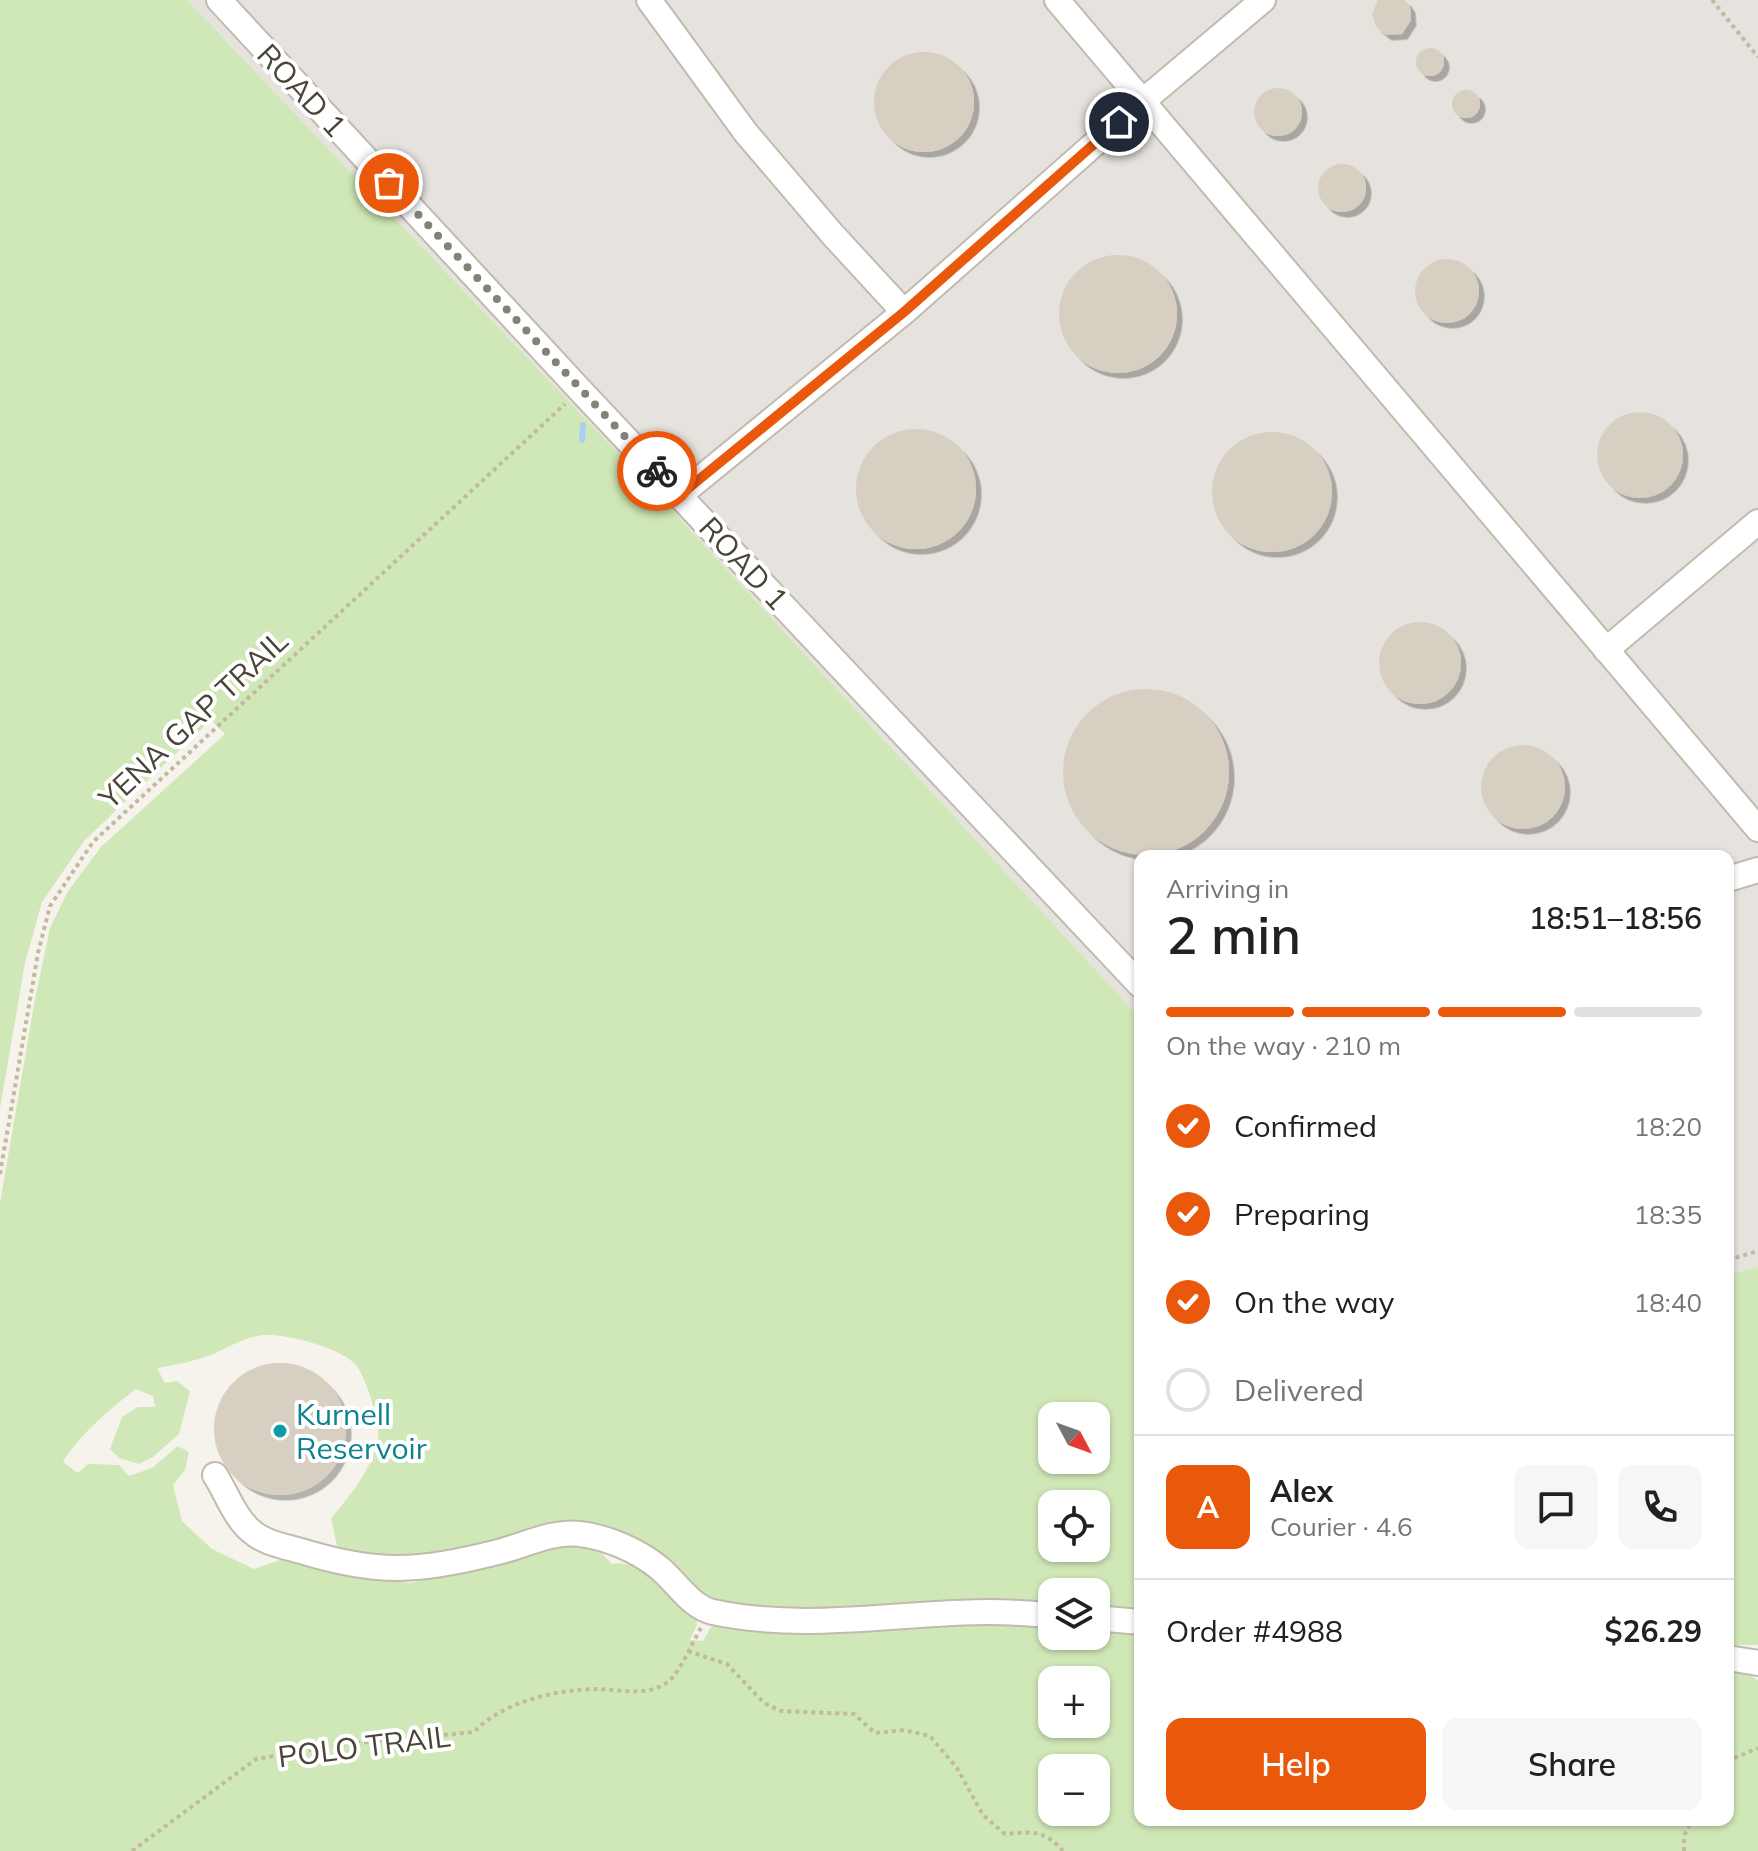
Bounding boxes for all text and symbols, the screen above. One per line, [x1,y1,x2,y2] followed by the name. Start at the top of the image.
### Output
[249,35,355,145] street label: ROAD 1
[1085,88,1153,156] pin
[1097,100,1141,144] icon: home
[355,149,423,217] pin
[367,161,411,205] icon: bag
[617,431,697,511] courier
[635,449,679,493] icon: bike
[691,508,797,618] street label: ROAD 1
[90,622,295,817] street label: YENA GAP TRAIL
[1166,872,1289,905] text: Arriving in
[1529,899,1702,937] text: 18:51–18:56
[1166,902,1301,967] text: 2 min
[1166,1029,1401,1062] text: On the way · 210 m
[1166,1104,1210,1148] icon: check
[1234,1107,1377,1145] text: Confirmed
[1634,1110,1702,1143] text: 18:20
[1166,1192,1210,1236] icon: check
[1234,1195,1370,1233] text: Preparing
[1634,1198,1702,1231] text: 18:35
[1166,1280,1210,1324] icon: check
[1234,1283,1394,1321] text: On the way
[1634,1286,1702,1319] text: 18:40
[1234,1371,1364,1409] text: Delivered
[296,1395,427,1467] place label: Kurnell Reservoir
[1038,1402,1110,1474] north arrow
[1038,1402,1110,1826] map controls
[271,1422,289,1440] marker: Kurnell Reservoir
[1514,1465,1598,1549] button: chat
[1618,1465,1702,1549] button: phone
[1270,1472,1333,1510] text: Alex
[1197,1488,1219,1526] text: A
[1038,1490,1110,1562] button: locate
[1270,1510,1413,1543] text: Courier · 4.6
[1038,1578,1110,1650] button: layers
[1166,1612,1343,1650] text: Order #4988
[1605,1612,1702,1650] text: $26.29
[1038,1666,1110,1738] button: +
[276,1717,452,1775] street label: POLO TRAIL
[1166,1718,1426,1810] button: Help
[1442,1718,1702,1810] button: Share
[1038,1754,1110,1826] button: −

